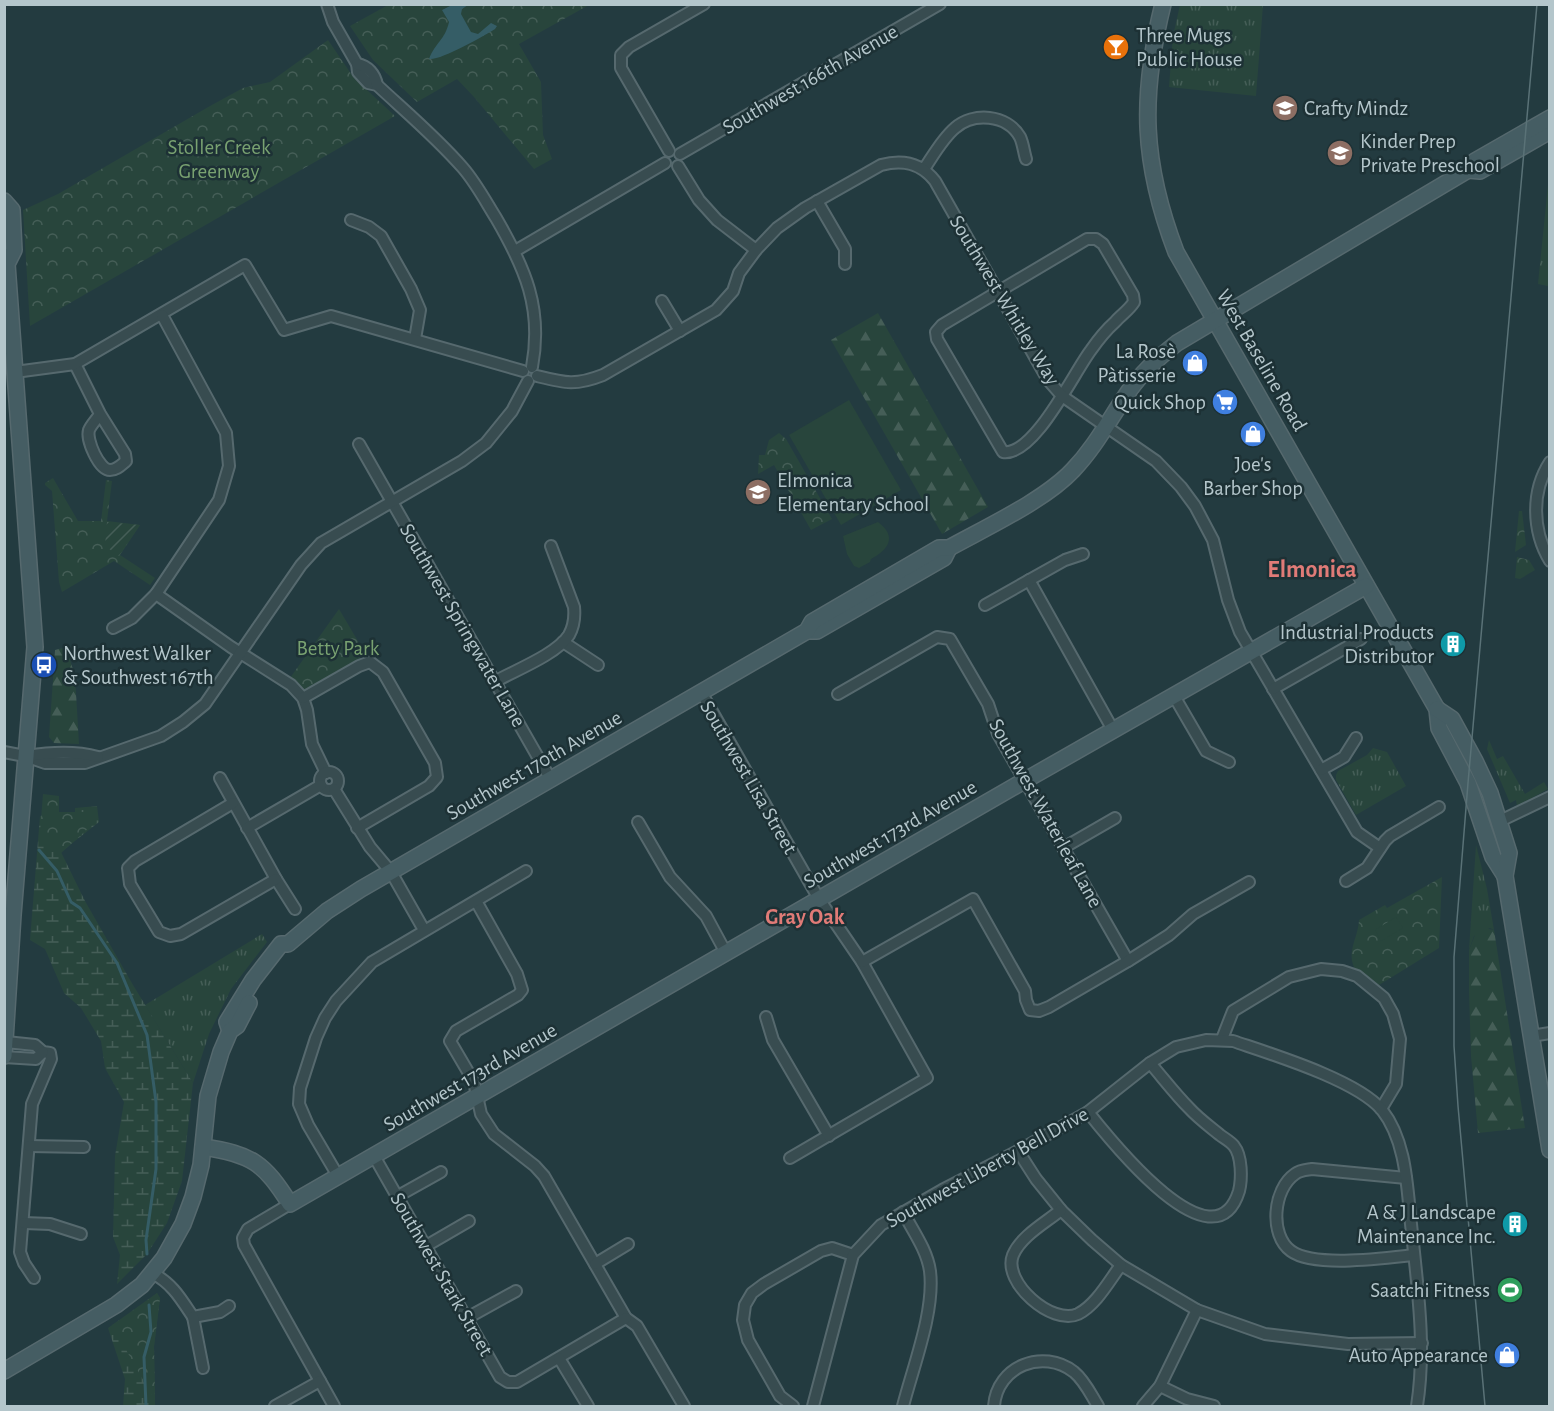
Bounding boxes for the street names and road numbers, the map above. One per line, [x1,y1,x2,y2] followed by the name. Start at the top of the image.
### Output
[719,21,901,138] street label: Southwest 166th Avenue
[946,212,1063,389] street label: Southwest Whitley Way
[1212,286,1311,435] street label: West Baseline Road
[396,520,529,731] street label: Southwest Springwater Lane
[696,697,801,858] street label: Southwest Lisa Street
[443,707,625,824] street label: Southwest 170th Avenue
[985,715,1106,911] street label: Southwest Waterleaf Lane
[800,776,980,893] street label: Southwest 173rd Avenue
[380,1019,560,1136] street label: Southwest 173rd Avenue
[883,1103,1092,1232] street label: Southwest Liberty Bell Drive
[386,1189,497,1360] street label: Southwest Stark Street

